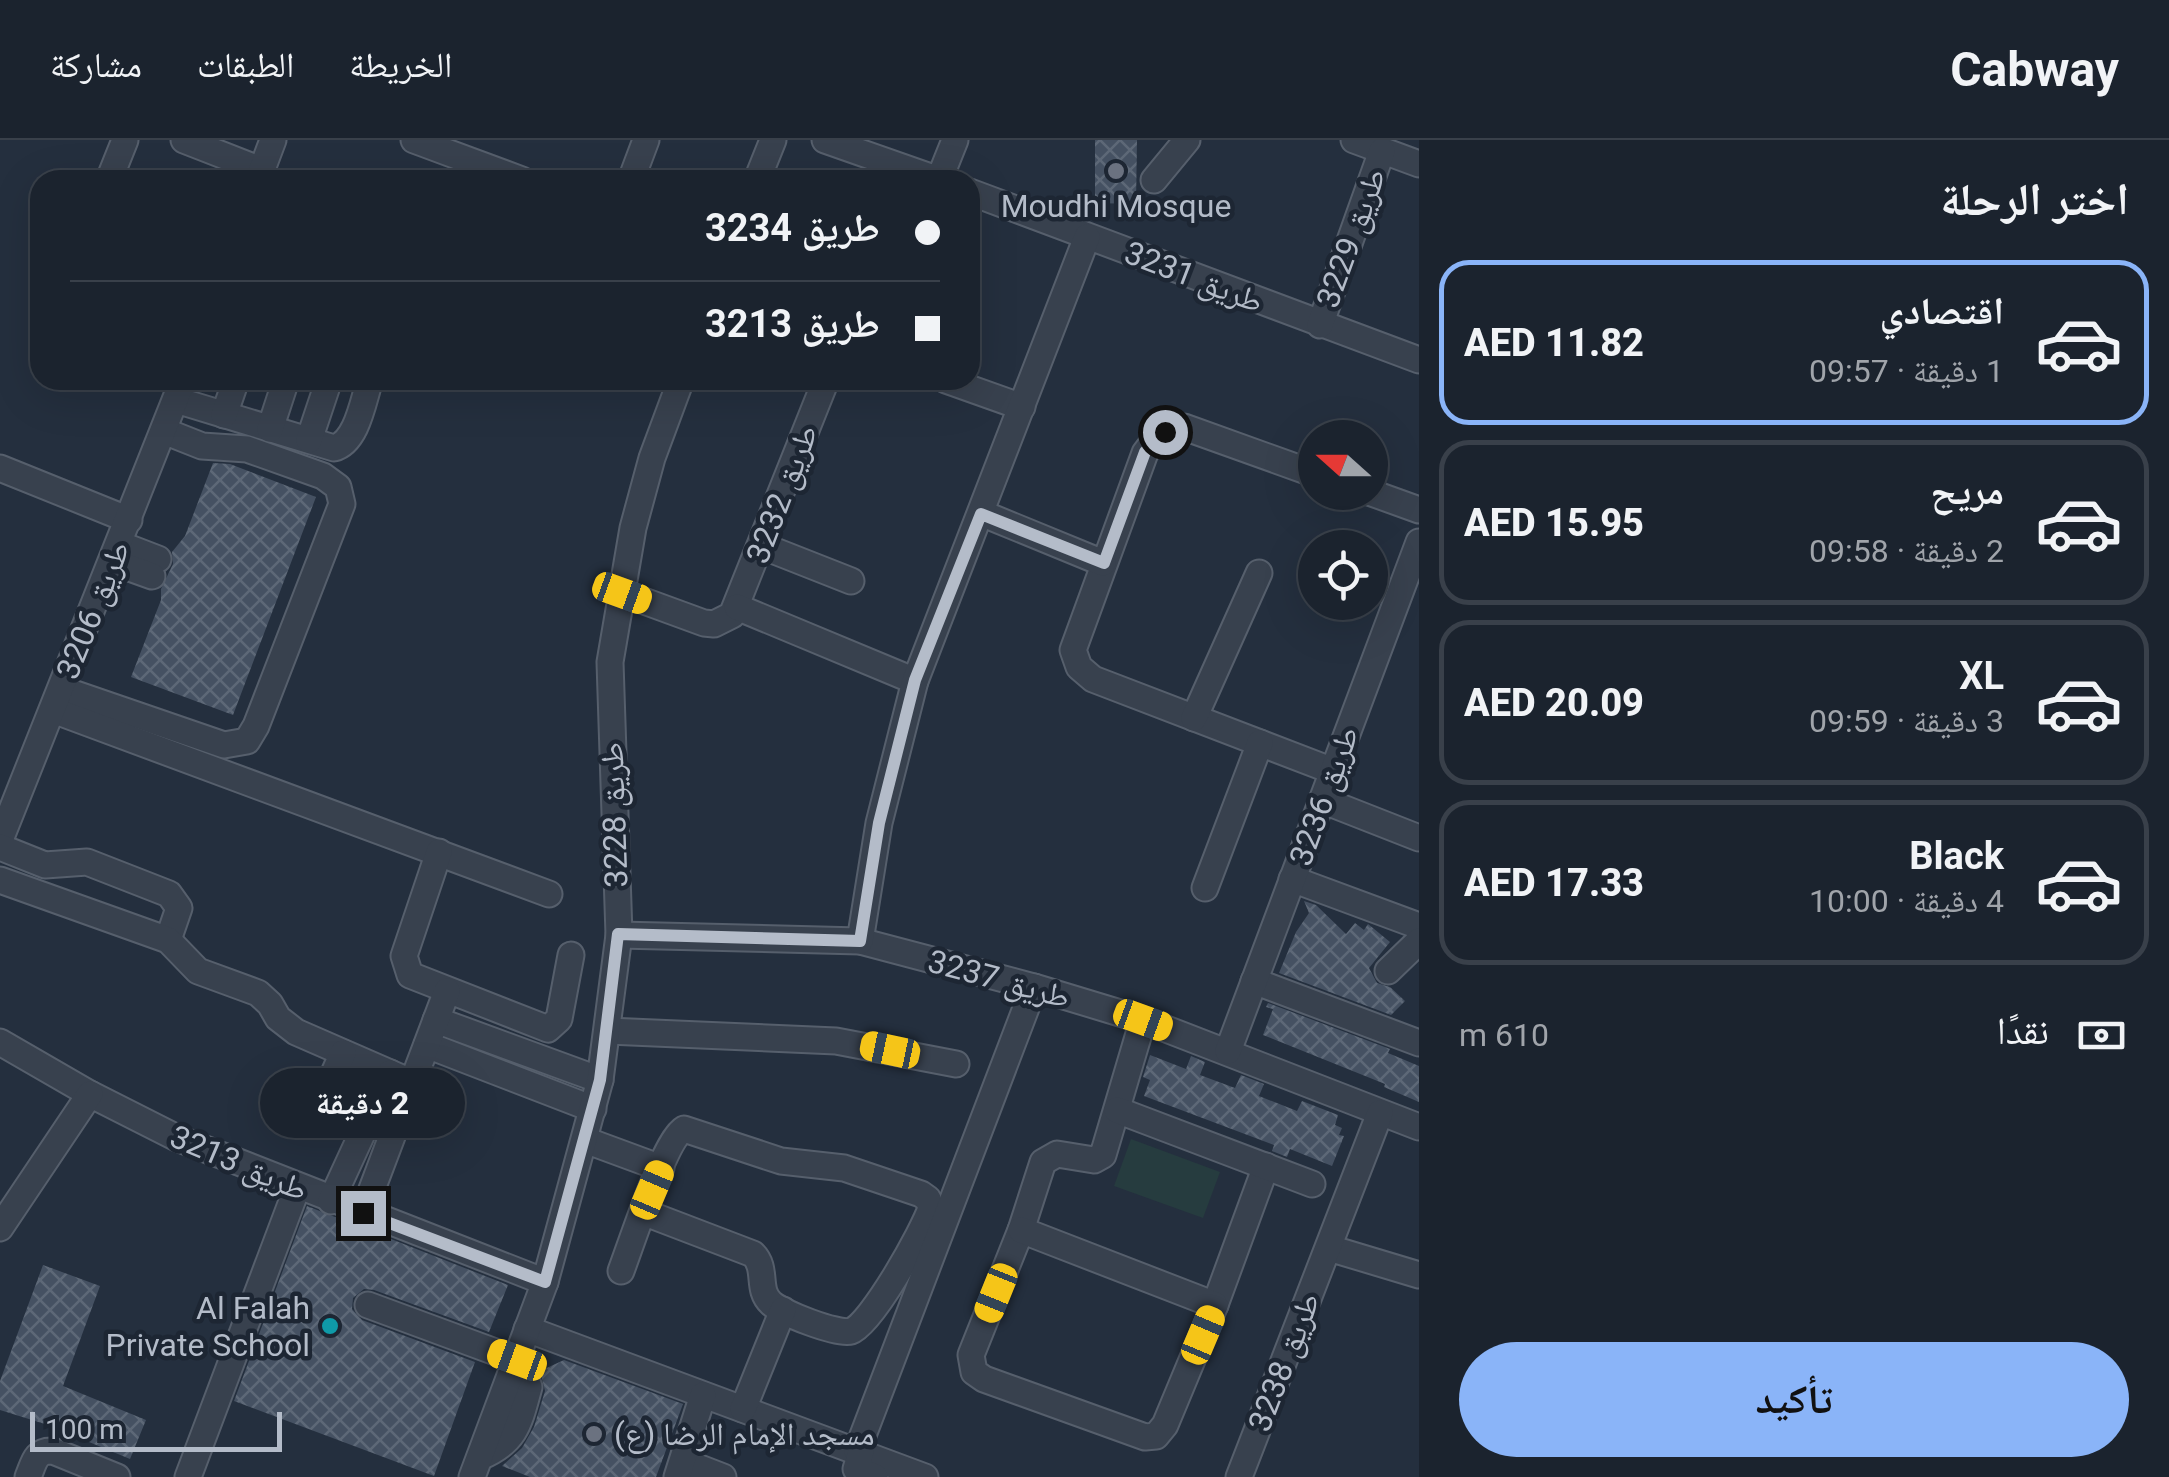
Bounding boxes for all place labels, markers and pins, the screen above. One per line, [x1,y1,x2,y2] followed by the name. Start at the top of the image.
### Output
[1105,160,1127,182] marker: Moudhi Mosque
[1001,187,1231,225] place label: Moudhi Mosque
[105,1289,310,1364] place label: Al Falah Private School
[319,1315,341,1337] marker: Al Falah Private School
[614,1415,875,1455] place label: مسجد الإمام الرضا (ع)
[583,1423,605,1445] marker: مسجد الإمام الرضا (ع)

